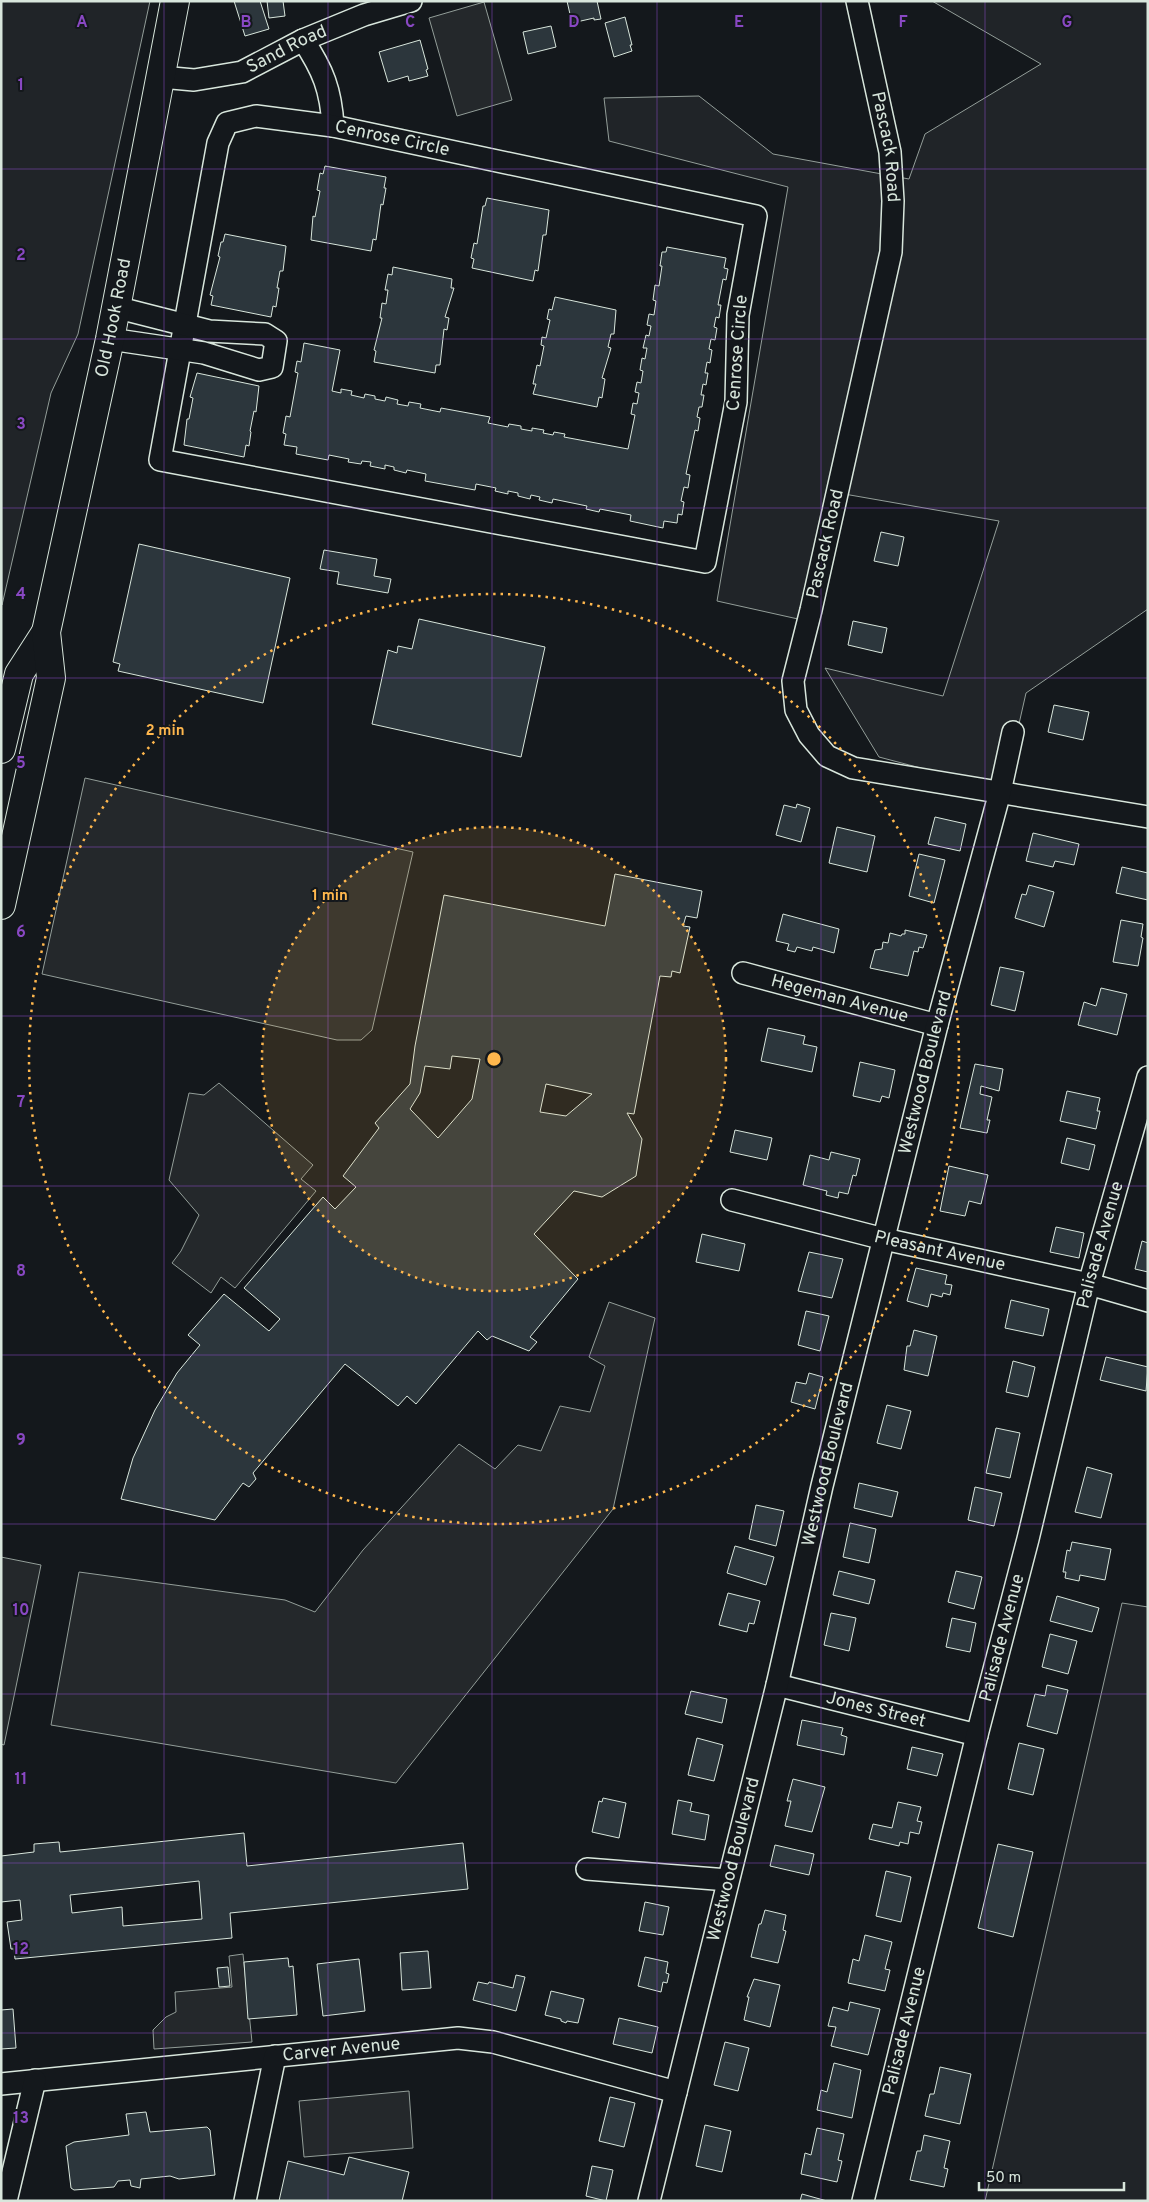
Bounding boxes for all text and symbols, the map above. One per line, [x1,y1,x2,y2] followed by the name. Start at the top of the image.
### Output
[76,13,88,33] text: A
[240,13,252,33] text: B
[405,13,415,33] text: C
[568,13,580,33] text: D
[734,13,744,33] text: E
[898,13,908,33] text: F
[1062,13,1072,33] text: G
[243,20,330,79] street label: Sand Road
[18,76,24,96] text: 1
[866,89,905,203] street label: Pascack Road
[333,116,451,162] street label: Cenrose Circle
[16,246,26,266] text: 2
[90,257,137,380] street label: Old Hook Road
[722,294,754,412] street label: Cenrose Circle
[16,415,26,435] text: 3
[802,487,850,601] street label: Pascack Road
[16,585,26,605] text: 4
[145,722,185,741] text: 2 min
[16,754,26,774] text: 5
[312,887,348,906] text: 1 min
[16,923,26,943] text: 6
[768,969,911,1028] street label: Hegeman Avenue
[894,988,957,1157] street label: Westwood Boulevard
[485,1050,503,1068] centre of rings
[17,1093,25,1113] text: 7
[1072,1179,1129,1311] street label: Palisade Avenue
[872,1225,1007,1277] street label: Pleasant Avenue
[16,1262,26,1282] text: 8
[797,1380,859,1549] street label: Westwood Boulevard
[16,1431,26,1451] text: 9
[975,1572,1030,1704] street label: Palisade Avenue
[13,1601,29,1621] text: 10
[824,1686,928,1733] street label: Jones Street
[15,1770,27,1790] text: 11
[702,1775,765,1944] street label: Westwood Boulevard
[13,1940,29,1960] text: 12
[878,1965,931,2098] street label: Palisade Avenue
[281,2032,401,2067] street label: Carver Avenue
[13,2109,29,2129] text: 13
[979,2160,1124,2192] scale bar
[986,2169,1021,2188] text: 50 m

